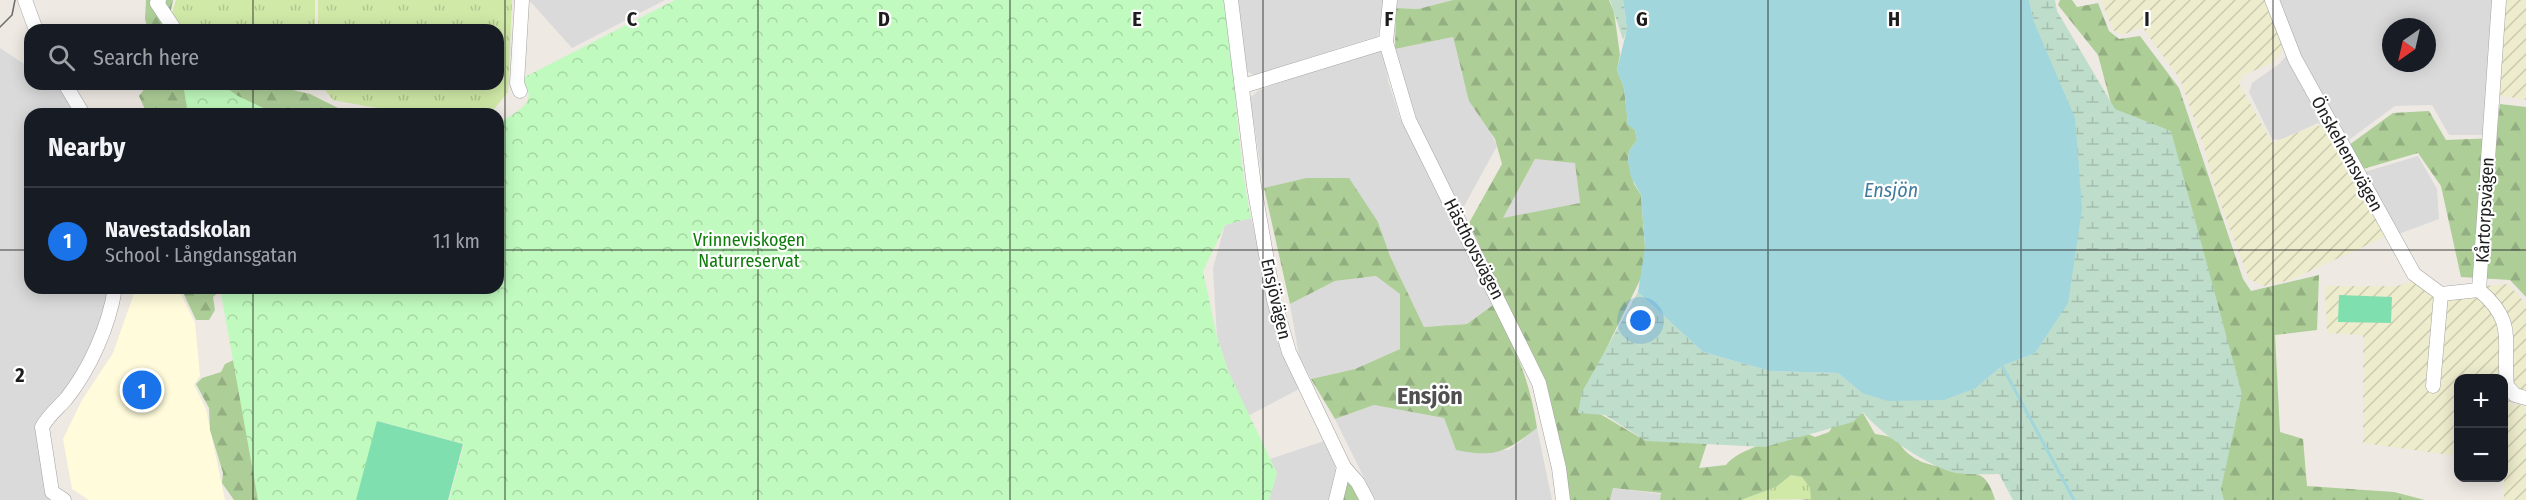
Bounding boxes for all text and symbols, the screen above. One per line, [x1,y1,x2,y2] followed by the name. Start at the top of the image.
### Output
[627,7,638,31] text: C
[878,7,890,31] text: D
[1132,7,1142,31] text: E
[1385,7,1394,31] text: F
[1636,7,1648,31] text: G
[1888,7,1900,31] text: H
[2144,7,2150,31] text: I
[2382,18,2436,72] north arrow
[24,24,504,90] search box
[45,41,78,74] icon: search
[93,44,199,71] text: Search here
[2306,93,2388,215] street label: Önskehemsvägen
[48,132,125,163] text: Nearby
[2471,157,2499,263] street label: Kårtorpsvägen
[1864,178,1918,202] water label: Ensjön
[1439,195,1509,303] street label: Hästhovsvägen
[105,216,251,243] text: Navestadskolan
[63,229,72,253] text: 1
[433,229,480,253] text: 1.1 km
[693,229,805,272] park label: Vrinneviskogen Naturreservat
[105,243,297,267] text: School · Långdansgatan
[1256,256,1296,342] street label: Ensjövägen
[1626,306,1655,335] your location
[14,363,25,387] text: 2
[122,368,162,412] pin: 1
[2454,374,2508,482] map controls
[2454,374,2508,428] button: +
[1397,382,1463,410] district label: Ensjön
[2454,428,2508,482] button: −

